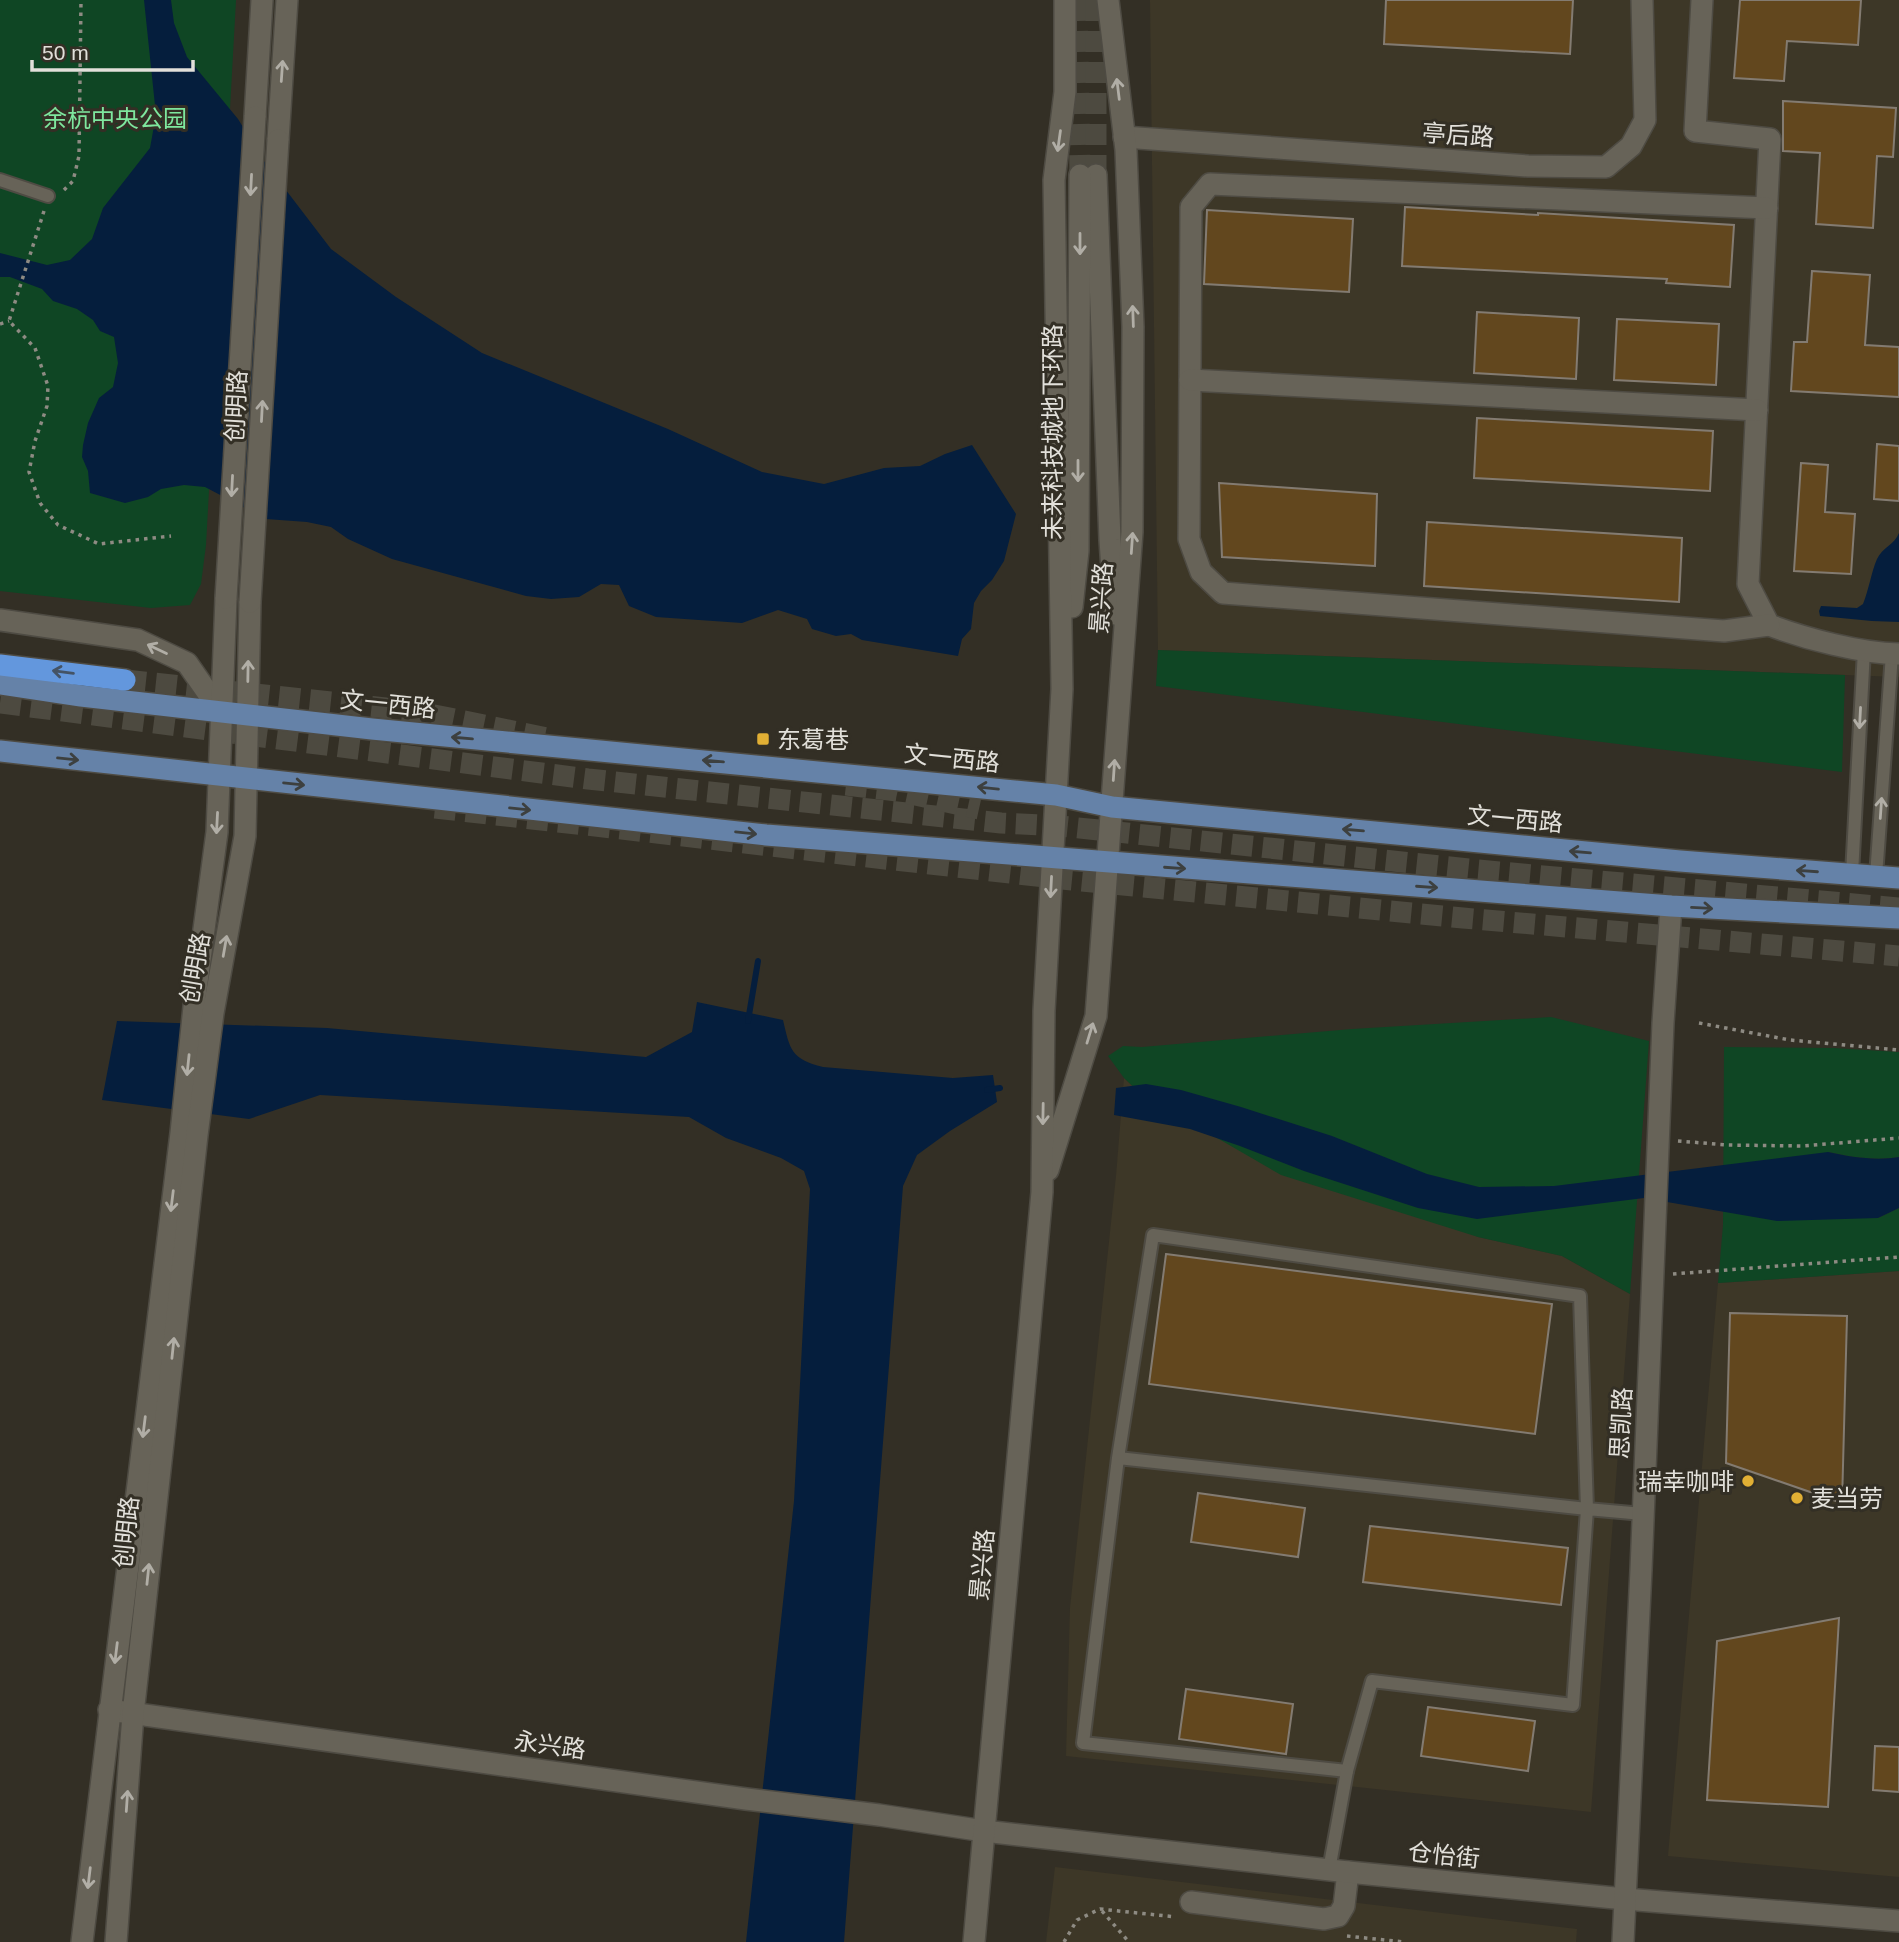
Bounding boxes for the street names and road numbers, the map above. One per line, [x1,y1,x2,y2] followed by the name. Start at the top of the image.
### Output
[1421,119,1495,151] street label: 亭后路
[1039,324,1066,540] street label: 未来科技城地下环路
[221,369,251,443] street label: 创明路
[1085,561,1117,635] street label: 景兴路
[339,686,437,722] street label: 文一西路
[903,740,1001,776] street label: 文一西路
[1466,801,1564,837] street label: 文一西路
[175,930,215,1006] street label: 创明路
[1606,1386,1636,1460] street label: 思凯路
[109,1495,143,1569] street label: 创明路
[965,1528,999,1602] street label: 景兴路
[512,1727,588,1763] street label: 永兴路
[1407,1838,1481,1872] street label: 仓怡街

